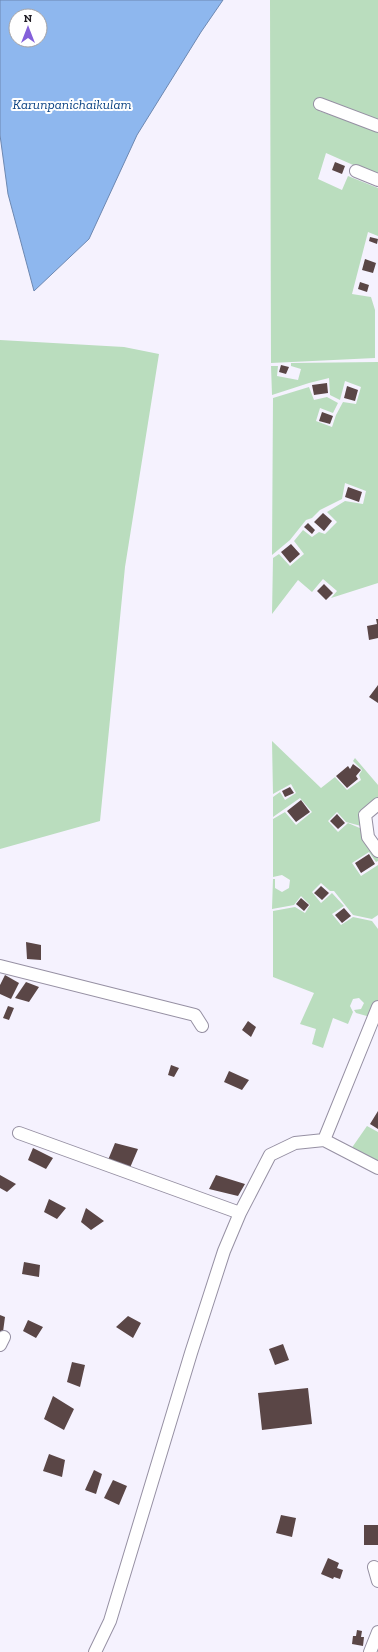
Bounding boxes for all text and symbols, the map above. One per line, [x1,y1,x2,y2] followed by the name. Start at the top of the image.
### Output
[8,8,48,48] north arrow
[24,12,33,25] text: N
[13,96,132,113] water label: Karunpanichaikulam

